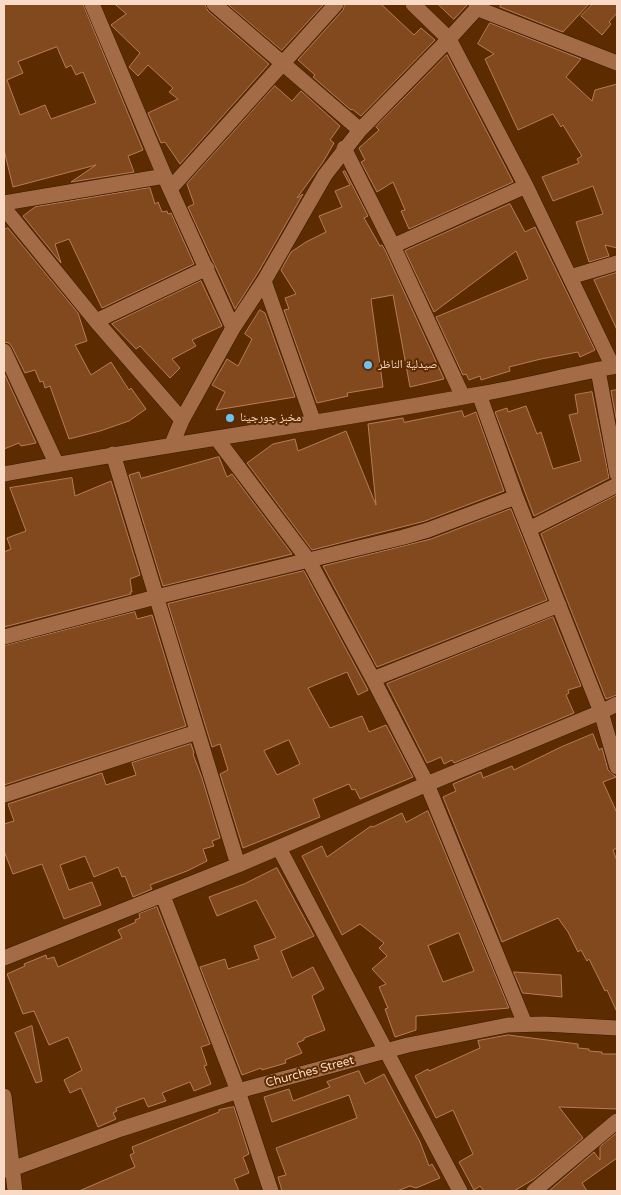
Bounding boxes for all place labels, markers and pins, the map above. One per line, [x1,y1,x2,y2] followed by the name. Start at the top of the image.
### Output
[378,358,438,372] place label: صيدلية الناظر
[362,359,374,371] marker: صيدلية الناظر
[240,411,301,425] place label: مخبز جورجينا
[224,412,236,424] marker: مخبز جورجينا

